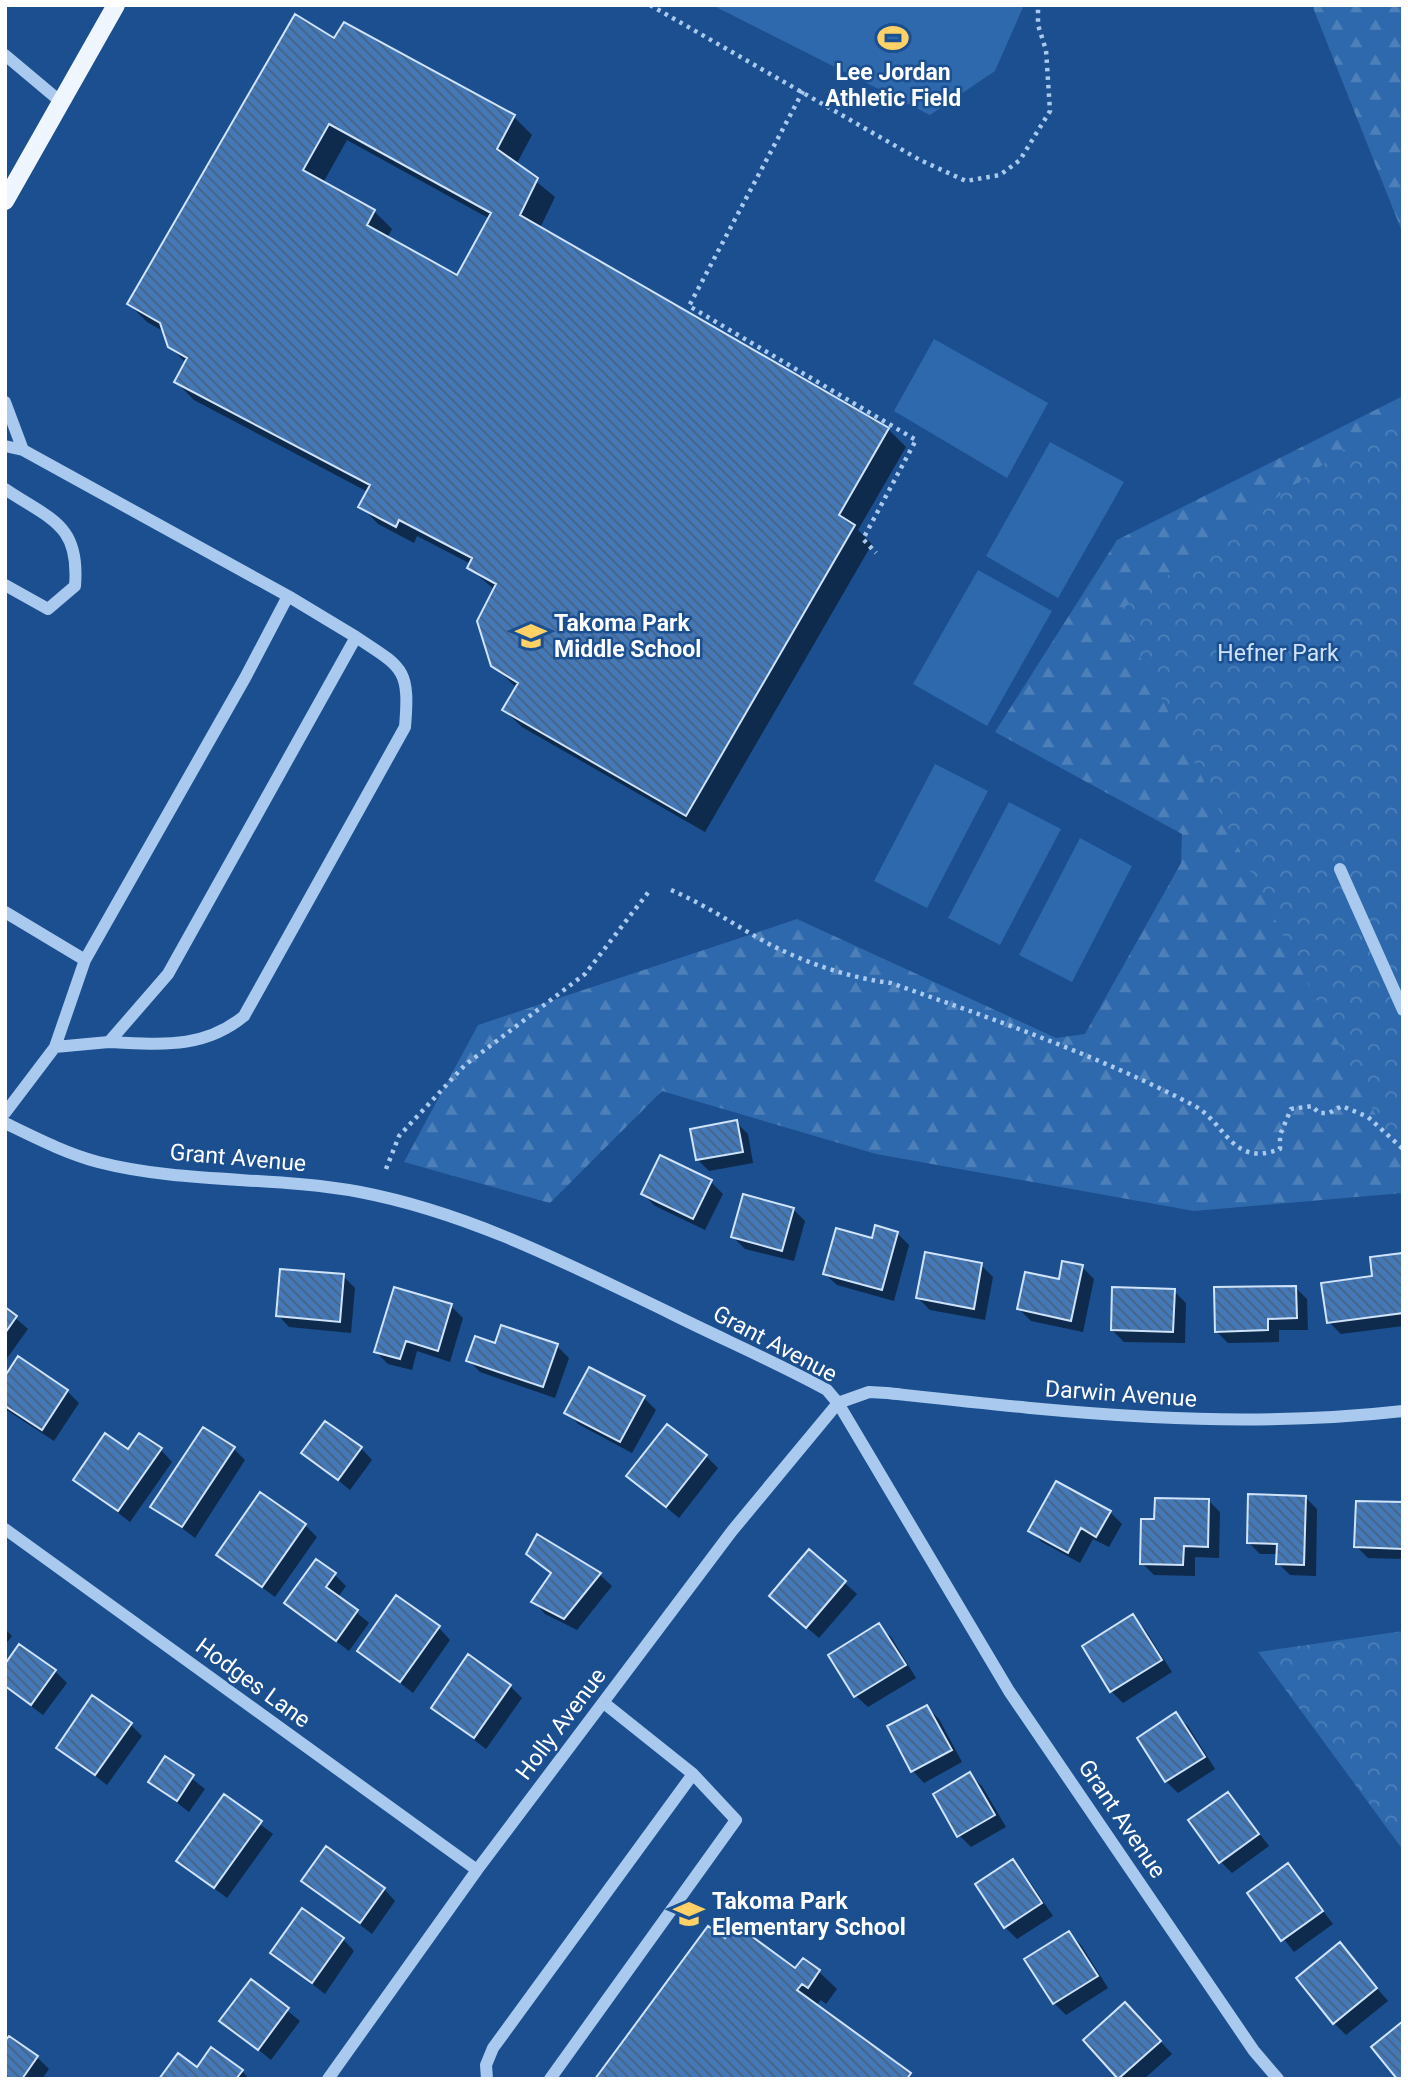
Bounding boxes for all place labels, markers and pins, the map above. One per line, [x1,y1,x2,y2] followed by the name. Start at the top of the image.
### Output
[876,21,910,55] sports icon: Lee Jordan Athletic Field
[825,59,961,112] place label: Lee Jordan Athletic Field
[554,610,701,663] place label: Takoma Park Middle School
[514,619,548,653] school or university icon: Takoma Park Middle School
[712,1888,906,1941] place label: Takoma Park Elementary School
[672,1897,706,1931] school or university icon: Takoma Park Elementary School

